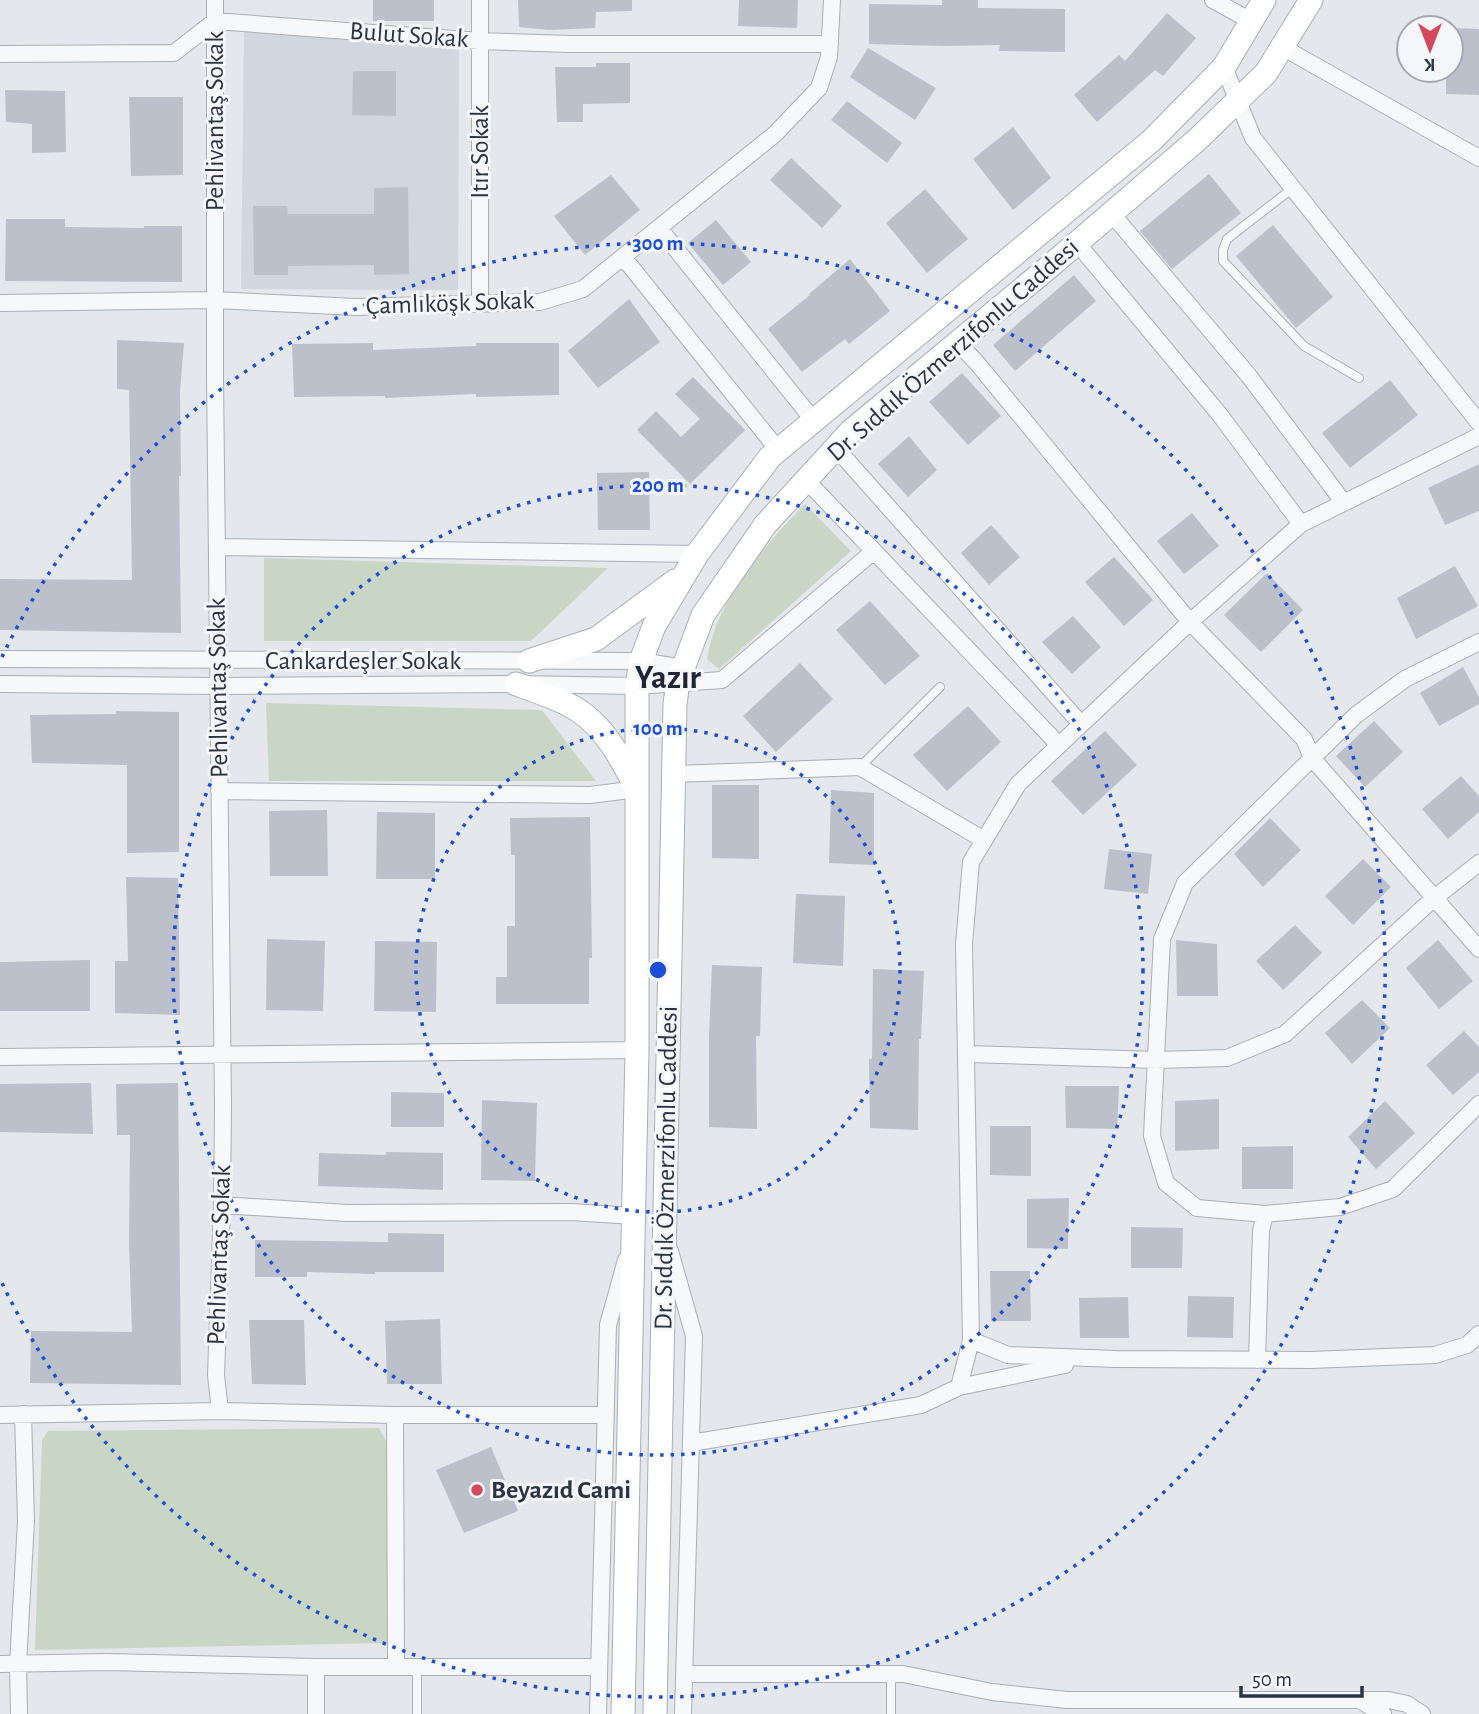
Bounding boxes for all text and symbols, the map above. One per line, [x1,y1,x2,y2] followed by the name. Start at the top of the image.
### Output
[1395,14,1465,84] north arrow
[349,18,470,52] street label: Bulut Sokak
[202,31,228,211] street label: Pehlivantaş Sokak
[1424,55,1436,74] text: K
[467,105,493,199] street label: Itır Sokak
[632,233,684,254] text: 300 m
[821,233,1084,466] street label: Dr. Sıddık Özmerzifonlu Caddesi
[365,287,535,319] street label: Çamlıköşk Sokak
[632,475,684,496] text: 200 m
[203,597,233,778] street label: Pehlivantaş Sokak
[265,648,461,674] street label: Cankardeşler Sokak
[635,662,702,695] district label: Yazır
[633,718,683,739] text: 100 m
[646,958,670,982] centre of rings
[649,1006,682,1330] street label: Dr. Sıddık Özmerzifonlu Caddesi
[203,1164,235,1346] street label: Pehlivantaş Sokak
[491,1477,631,1503] place label: Beyazıd Cami
[469,1482,485,1498] marker: Beyazıd Cami
[1241,1654,1362,1698] scale bar
[1252,1669,1292,1690] text: 50 m

